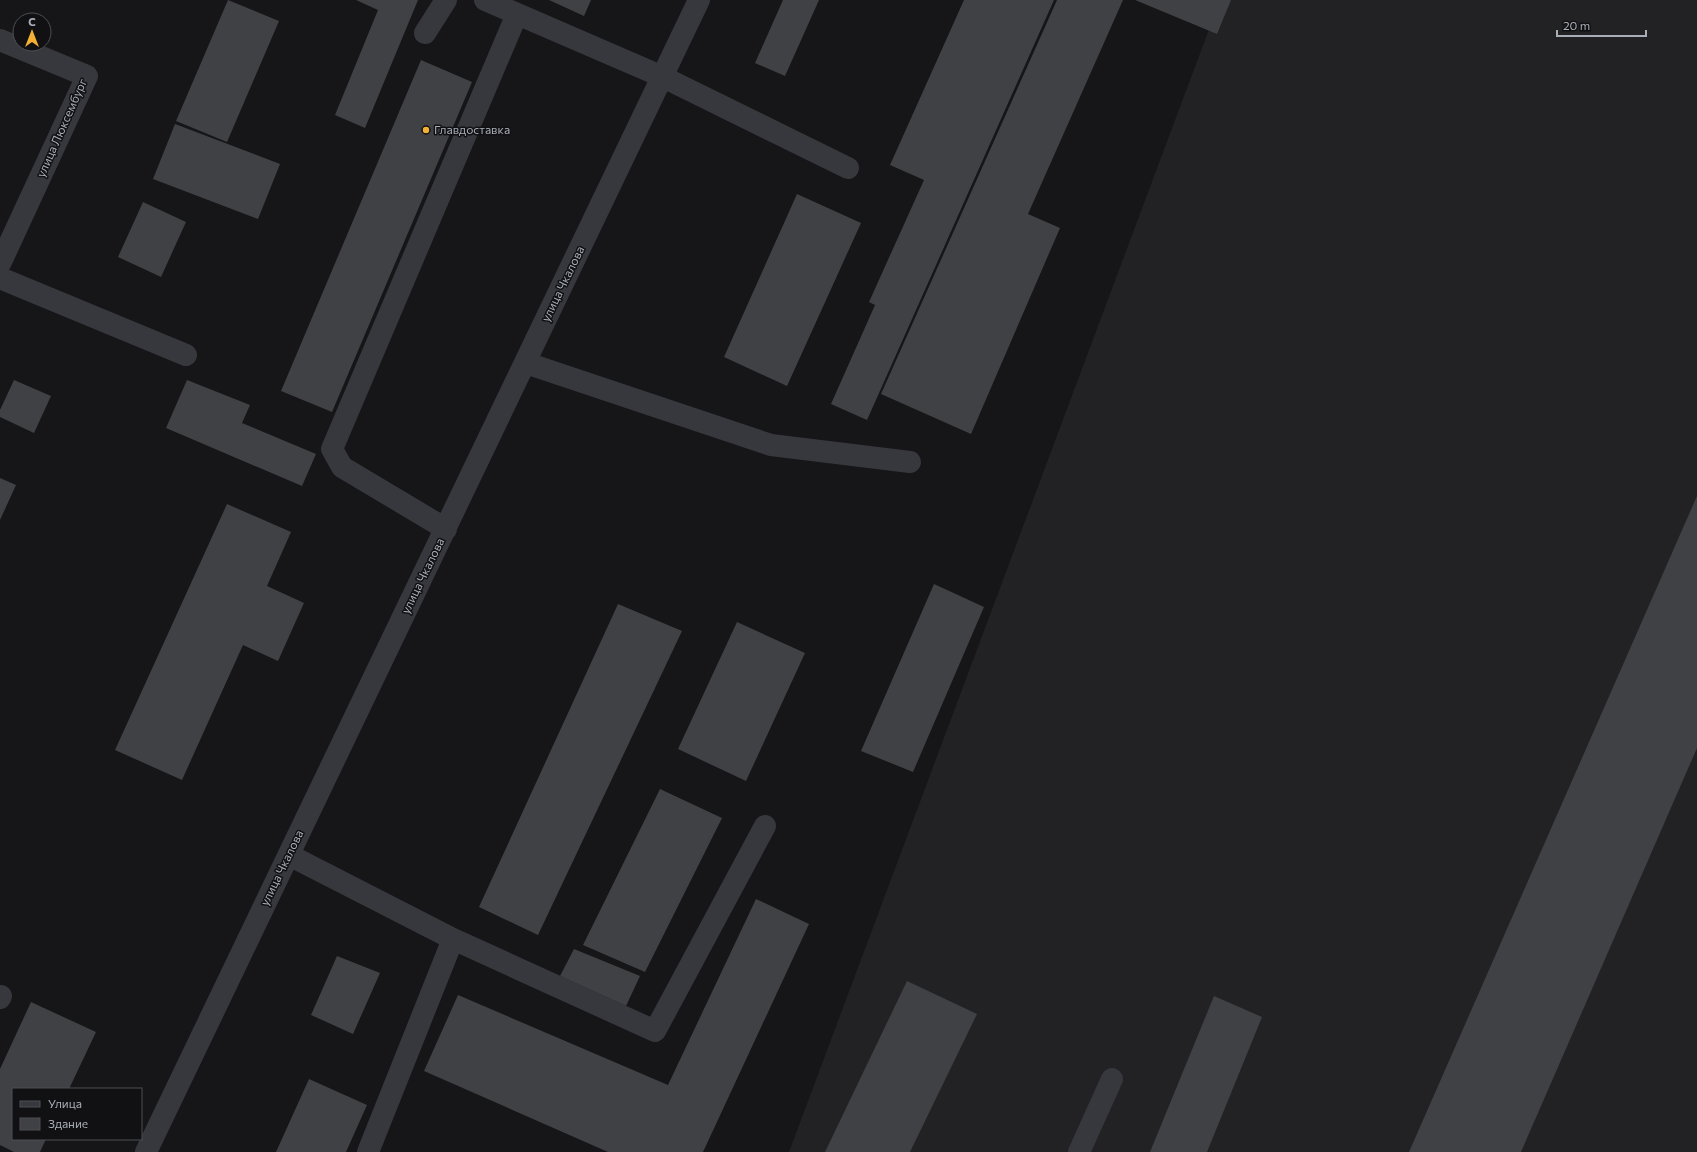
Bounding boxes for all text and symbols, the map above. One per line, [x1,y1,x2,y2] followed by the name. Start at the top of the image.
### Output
[12,12,52,52] north arrow
[1557,12,1646,38] scale bar
[28,15,36,28] text: С
[1563,18,1590,32] text: 20 m
[33,76,89,179] street label: улица Люксембург
[434,122,510,136] place label: Главдоставка
[421,125,431,135] marker: Главдоставка
[538,243,586,324] street label: улица Чкалова
[398,535,446,616] street label: улица Чкалова
[257,827,305,908] street label: улица Чкалова
[12,1088,142,1140] legend
[48,1096,82,1110] text: Улица
[48,1116,88,1130] text: Здание

